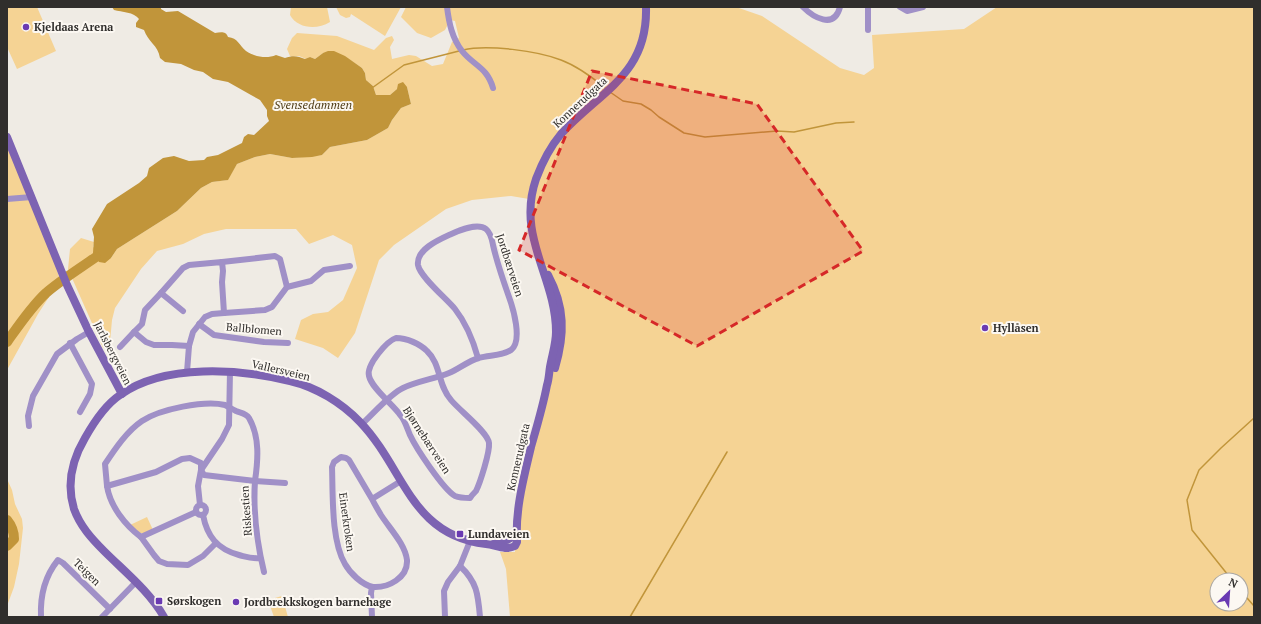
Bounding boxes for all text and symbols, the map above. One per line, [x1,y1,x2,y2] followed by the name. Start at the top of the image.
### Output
[34,20,113,34] place label: Kjeldaas Arena
[21,22,31,32] marker: Kjeldaas Arena
[550,73,610,131] street label: Konnerudgata
[274,97,352,112] water label: Svensedammen
[493,232,527,299] street label: Jordbærveien
[91,319,135,388] street label: Jarlsbergveien
[226,320,283,338] street label: Ballblomen
[993,321,1039,335] place label: Hyllåsen
[980,323,990,333] marker: Hyllåsen
[250,356,312,384] street label: Vallersveien
[400,404,454,477] street label: Bjørnebærveien
[503,421,533,492] street label: Konnerudgata
[237,485,255,537] street label: Riskestien
[336,492,358,553] street label: Einerkroken
[468,527,529,541] place label: Lundaveien
[455,529,465,539] marker: Lundaveien
[70,556,104,589] street label: Teigen
[1209,572,1249,612] north arrow
[1226,575,1241,591] text: N
[167,594,221,608] place label: Sørskogen
[244,595,391,609] place label: Jordbrekkskogen barnehage
[154,596,164,606] marker: Sørskogen
[231,597,241,607] marker: Jordbrekkskogen barnehage

